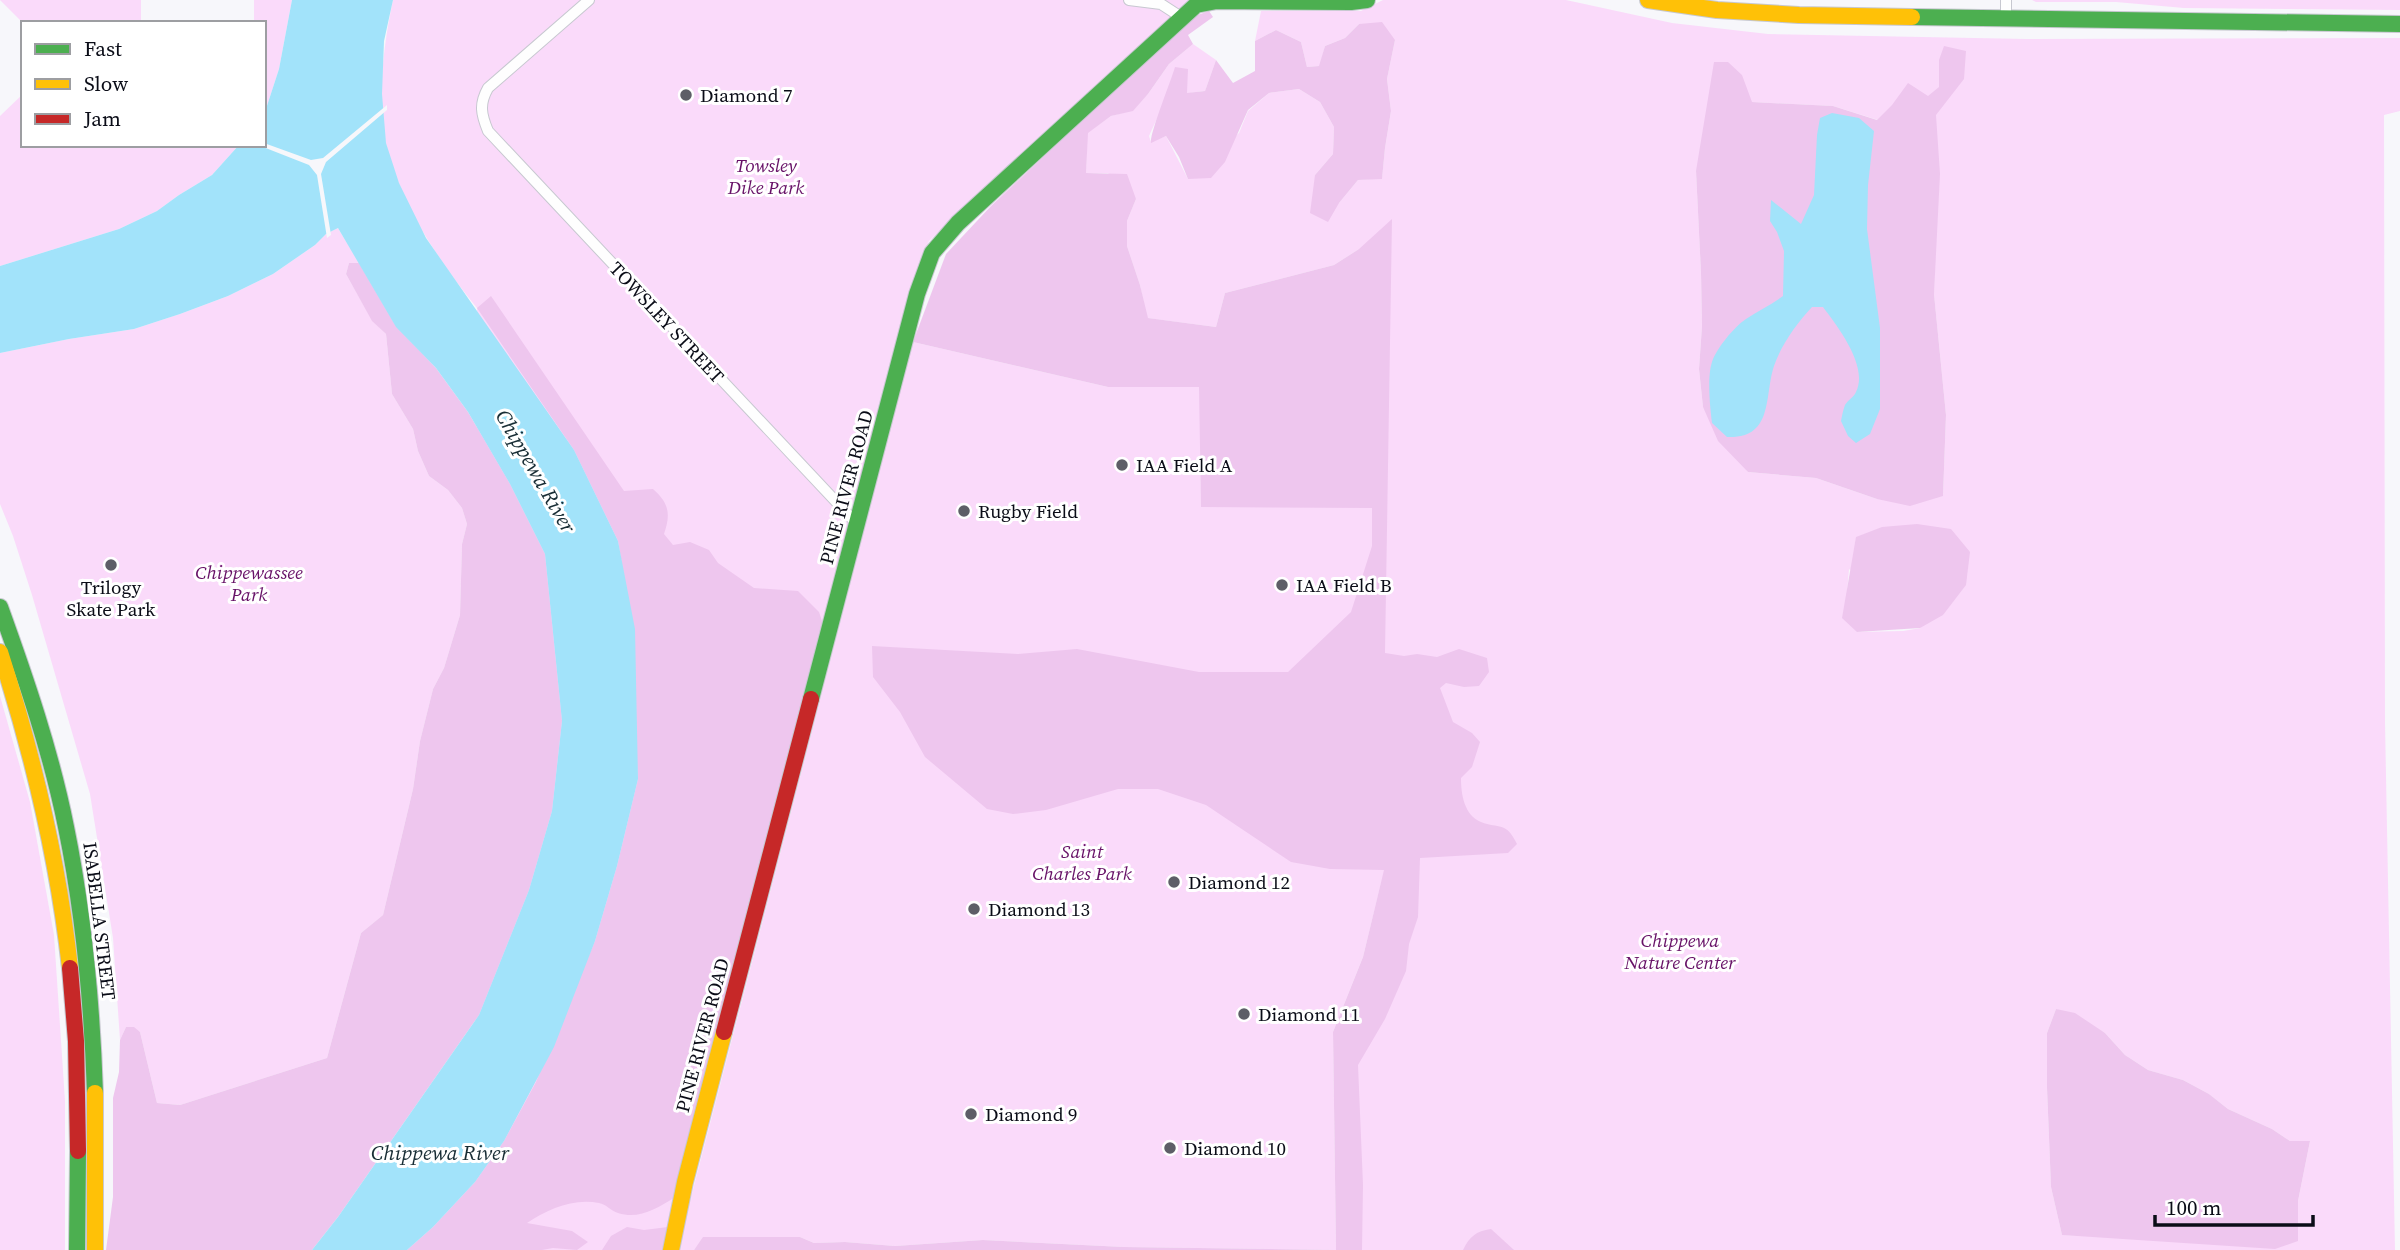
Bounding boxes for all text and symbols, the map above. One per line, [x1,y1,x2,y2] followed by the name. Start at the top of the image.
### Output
[21,21,266,147] legend
[84,34,122,63] text: Fast
[84,69,128,98] text: Slow
[700,82,793,108] place label: Diamond 7
[678,87,694,103] marker: Diamond 7
[83,104,121,133] text: Jam
[727,152,804,200] park label: Towsley Dike Park
[604,256,731,389] street label: TOWSLEY STREET
[489,404,583,539] water label: Chippewa River
[813,407,879,567] street label: PINE RIVER ROAD
[1136,452,1233,478] place label: IAA Field A
[1114,457,1130,473] marker: IAA Field A
[978,498,1078,524] place label: Rugby Field
[956,503,972,519] marker: Rugby Field
[103,557,119,573] marker: Trilogy Skate Park
[195,559,303,607] park label: Chippewassee Park
[1296,572,1392,598] place label: IAA Field B
[67,574,156,622] place label: Trilogy Skate Park
[1274,577,1290,593] marker: IAA Field B
[1032,838,1132,886] park label: Saint Charles Park
[77,841,123,1002] street label: ISABELLA STREET
[1188,869,1290,895] place label: Diamond 12
[1166,874,1182,890] marker: Diamond 12
[988,896,1090,922] place label: Diamond 13
[966,901,982,917] marker: Diamond 13
[1623,927,1737,975] park label: Chippewa Nature Center
[669,955,735,1115] street label: PINE RIVER ROAD
[1258,1001,1360,1027] place label: Diamond 11
[1236,1006,1252,1022] marker: Diamond 11
[985,1101,1078,1127] place label: Diamond 9
[963,1106,979,1122] marker: Diamond 9
[1184,1135,1286,1161] place label: Diamond 10
[371,1138,510,1167] water label: Chippewa River
[1162,1140,1178,1156] marker: Diamond 10
[2155,1184,2312,1228] scale bar
[2166,1193,2221,1222] text: 100 m

